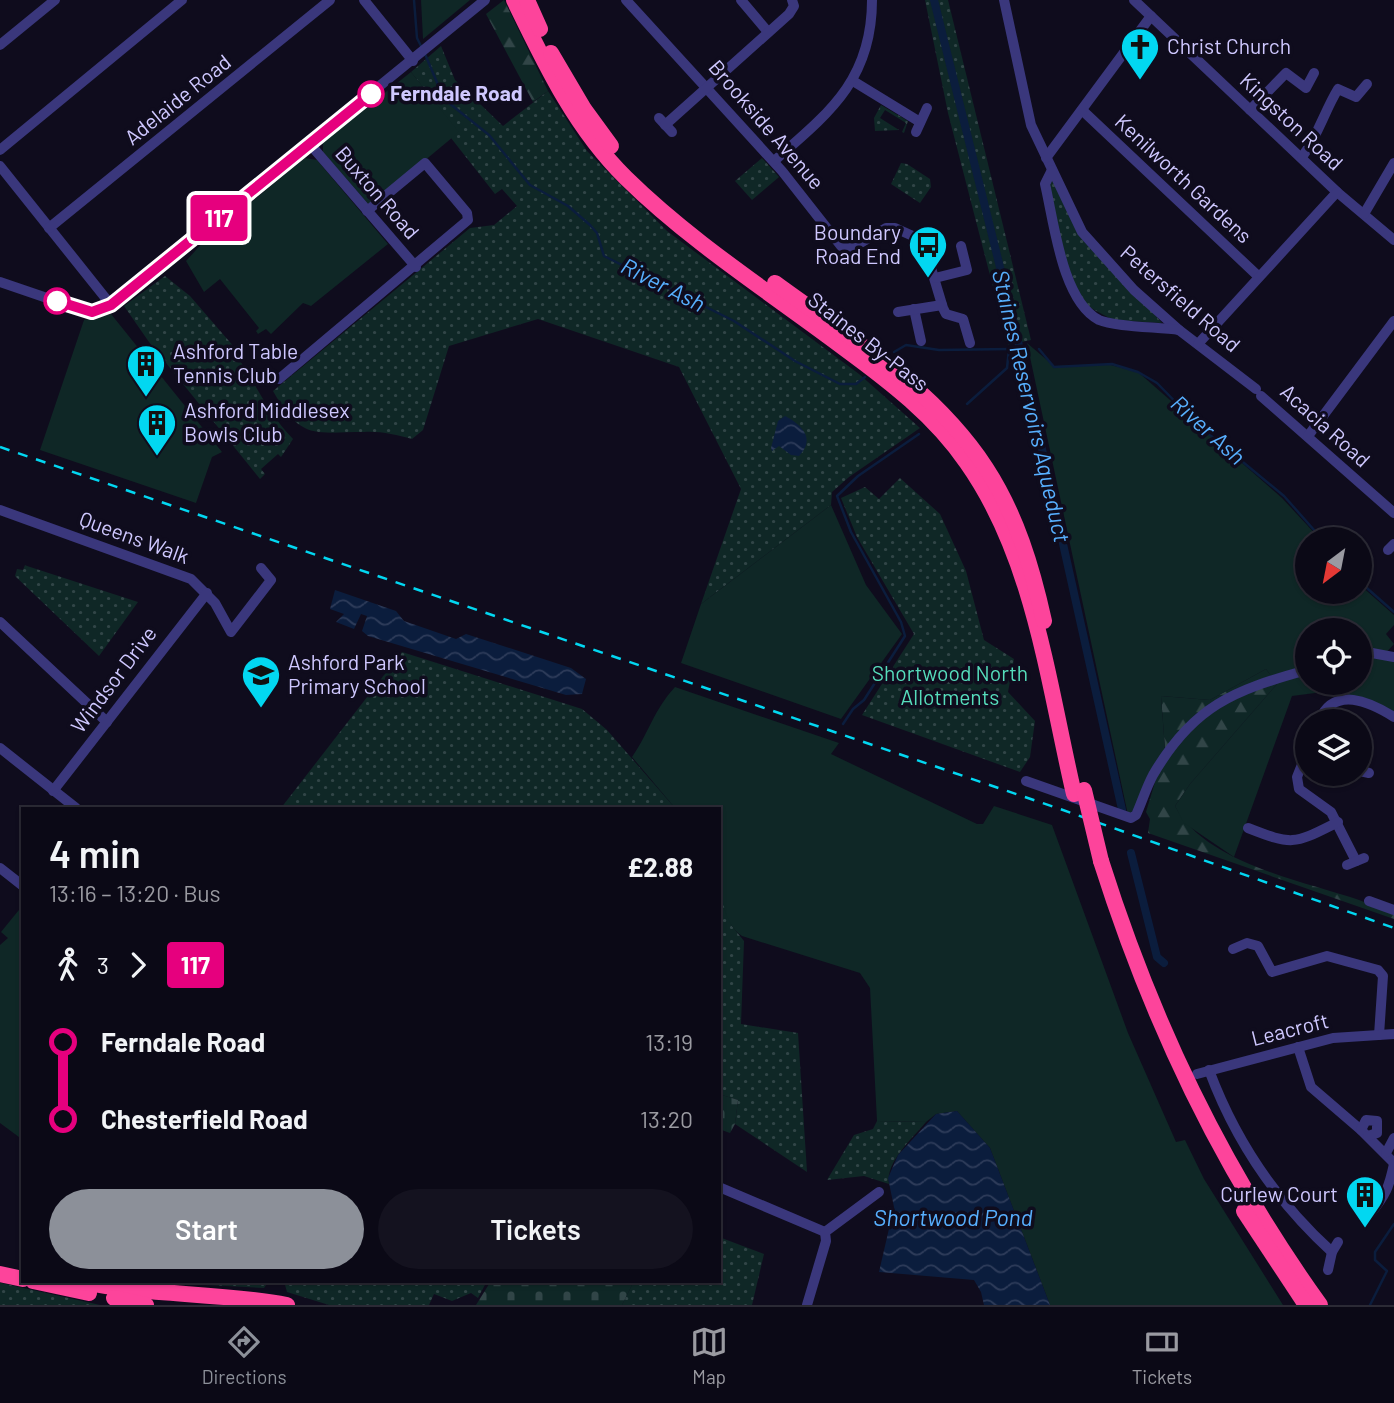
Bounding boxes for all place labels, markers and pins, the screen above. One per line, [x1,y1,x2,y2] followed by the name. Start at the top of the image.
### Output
[1119,26,1161,81] church icon: Christ Church
[1167,33,1291,58] place label: Christ Church
[390,80,523,105] place label: Ferndale Road
[358,81,384,107] marker: Ferndale Road
[814,219,901,268] place label: Boundary Road End
[907,224,949,279] bus stop icon: Boundary Road End
[44,288,70,314] unlabelled marker
[173,338,298,387] place label: Ashford Table Tennis Club
[125,343,167,398] building icon: Ashford Table Tennis Club
[184,397,349,446] place label: Ashford Middlesex Bowls Club
[136,402,178,457] building icon: Ashford Middlesex Bowls Club
[288,649,426,698] place label: Ashford Park Primary School
[240,654,282,709] school or university icon: Ashford Park Primary School
[1344,1174,1386,1229] building icon: Curlew Court
[1220,1181,1338,1206] place label: Curlew Court

